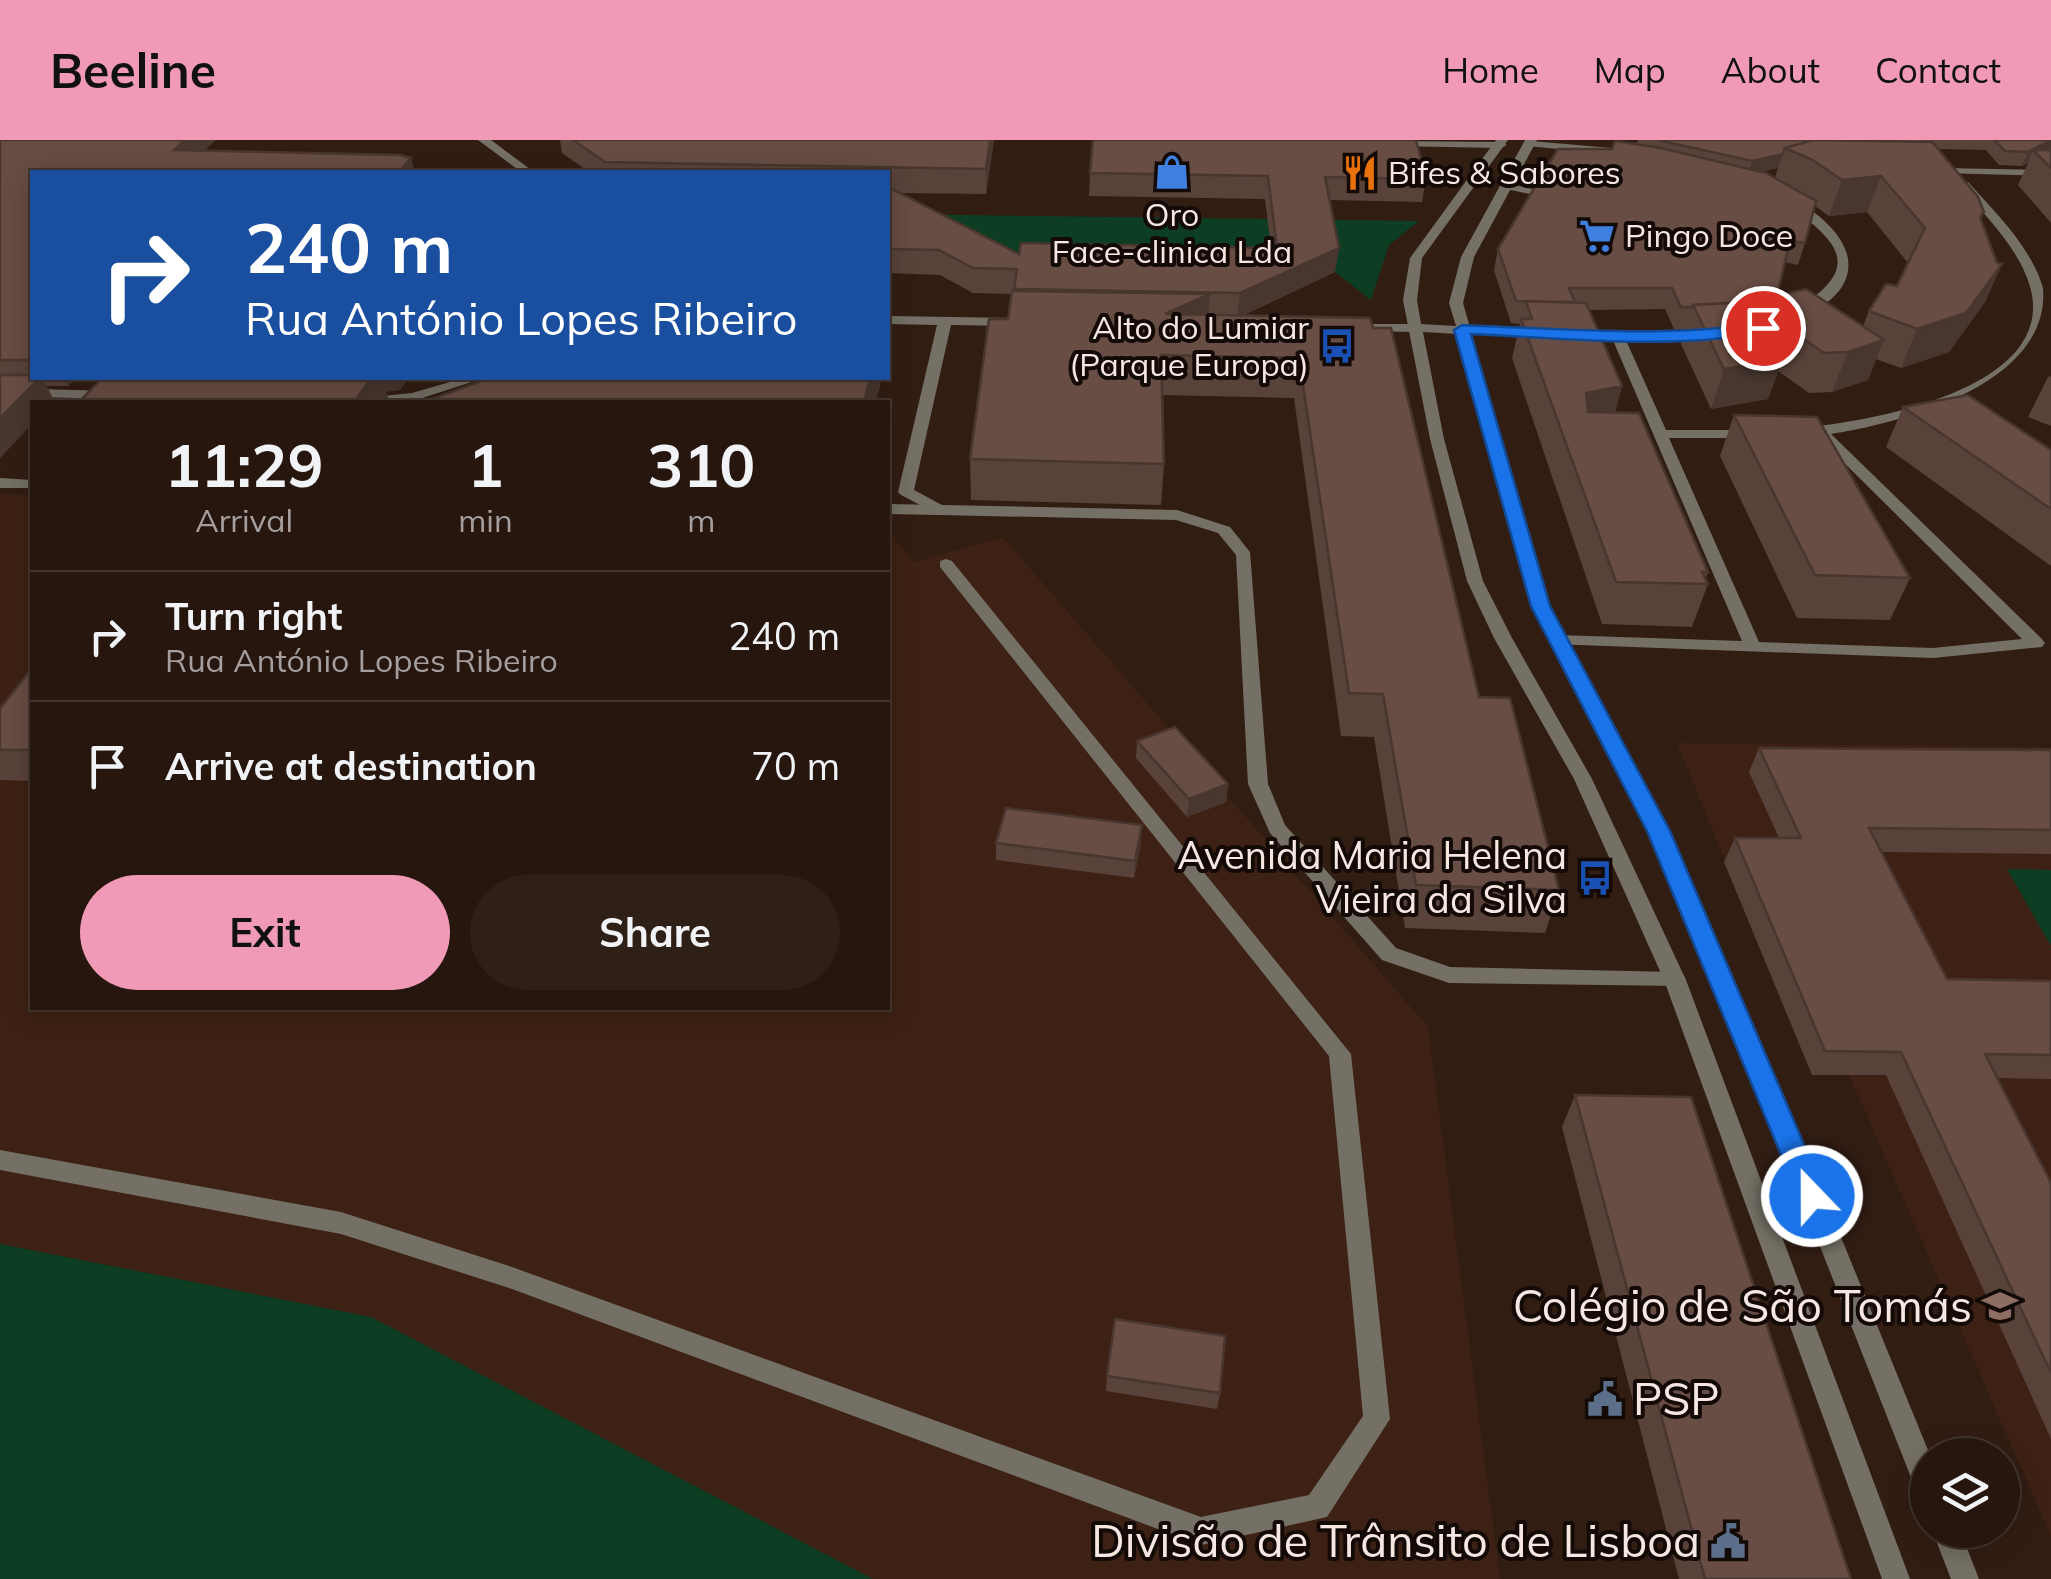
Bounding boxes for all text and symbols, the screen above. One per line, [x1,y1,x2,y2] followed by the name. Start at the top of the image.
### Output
[50,40,216,100] text: Beeline
[1442,48,1539,92] text: Home
[1594,48,1666,92] text: Map
[1721,48,1820,92] text: About
[1875,48,2001,92] text: Contact
[1388,152,1621,192] place label: Bifes & Sabores
[1153,153,1191,191] shop icon: Oro Face-clinica Lda
[1341,154,1379,192] restaurant icon: Bifes & Sabores
[1052,194,1292,271] place label: Oro Face-clinica Lda
[245,203,453,291] text: 240 m
[80,210,210,340] icon: right
[1625,215,1793,255] place label: Pingo Doce
[1578,217,1616,255] supermarket icon: Pingo Doce
[1721,286,1806,371] pin
[245,290,797,346] text: Rua António Lopes Ribeiro
[1736,301,1791,356] icon: arrive
[1069,307,1309,384] place label: Alto do Lumiar (Parque Europa)
[1318,327,1356,365] bus stop icon: Alto do Lumiar (Parque Europa)
[165,427,324,502] text: 11:29
[467,427,503,502] text: 1
[647,427,755,502] text: 310
[195,500,293,540] text: Arrival
[458,500,513,540] text: min
[687,500,715,540] text: m
[165,592,342,640] text: Turn right
[80,609,135,664] icon: right
[728,612,840,660] text: 240 m
[165,640,558,680] text: Rua António Lopes Ribeiro
[80,739,135,794] icon: arrive
[165,742,537,790] text: Arrive at destination
[751,742,840,790] text: 70 m
[1177,831,1567,923] place label: Avenida Maria Helena Vieira da Silva
[1576,859,1614,897] bus stop icon: Avenida Maria Helena Vieira da Silva
[80,875,450,990] button: Exit
[470,875,840,990] button: Share
[1760,1144,1864,1248] position arrow
[1513,1277,1972,1333] place label: Colégio de São Tomás
[1981,1287,2019,1325] school or university icon: Colégio de São Tomás
[1633,1370,1720,1426] place label: PSP
[1586,1380,1624,1418] public building icon: PSP
[1910,1438,2020,1548] map controls
[1910,1438,2020,1548] button: layers
[1091,1512,1700,1568] place label: Divisão de Trânsito de Lisboa
[1709,1522,1747,1560] public building icon: Divisão de Trânsito de Lisboa

